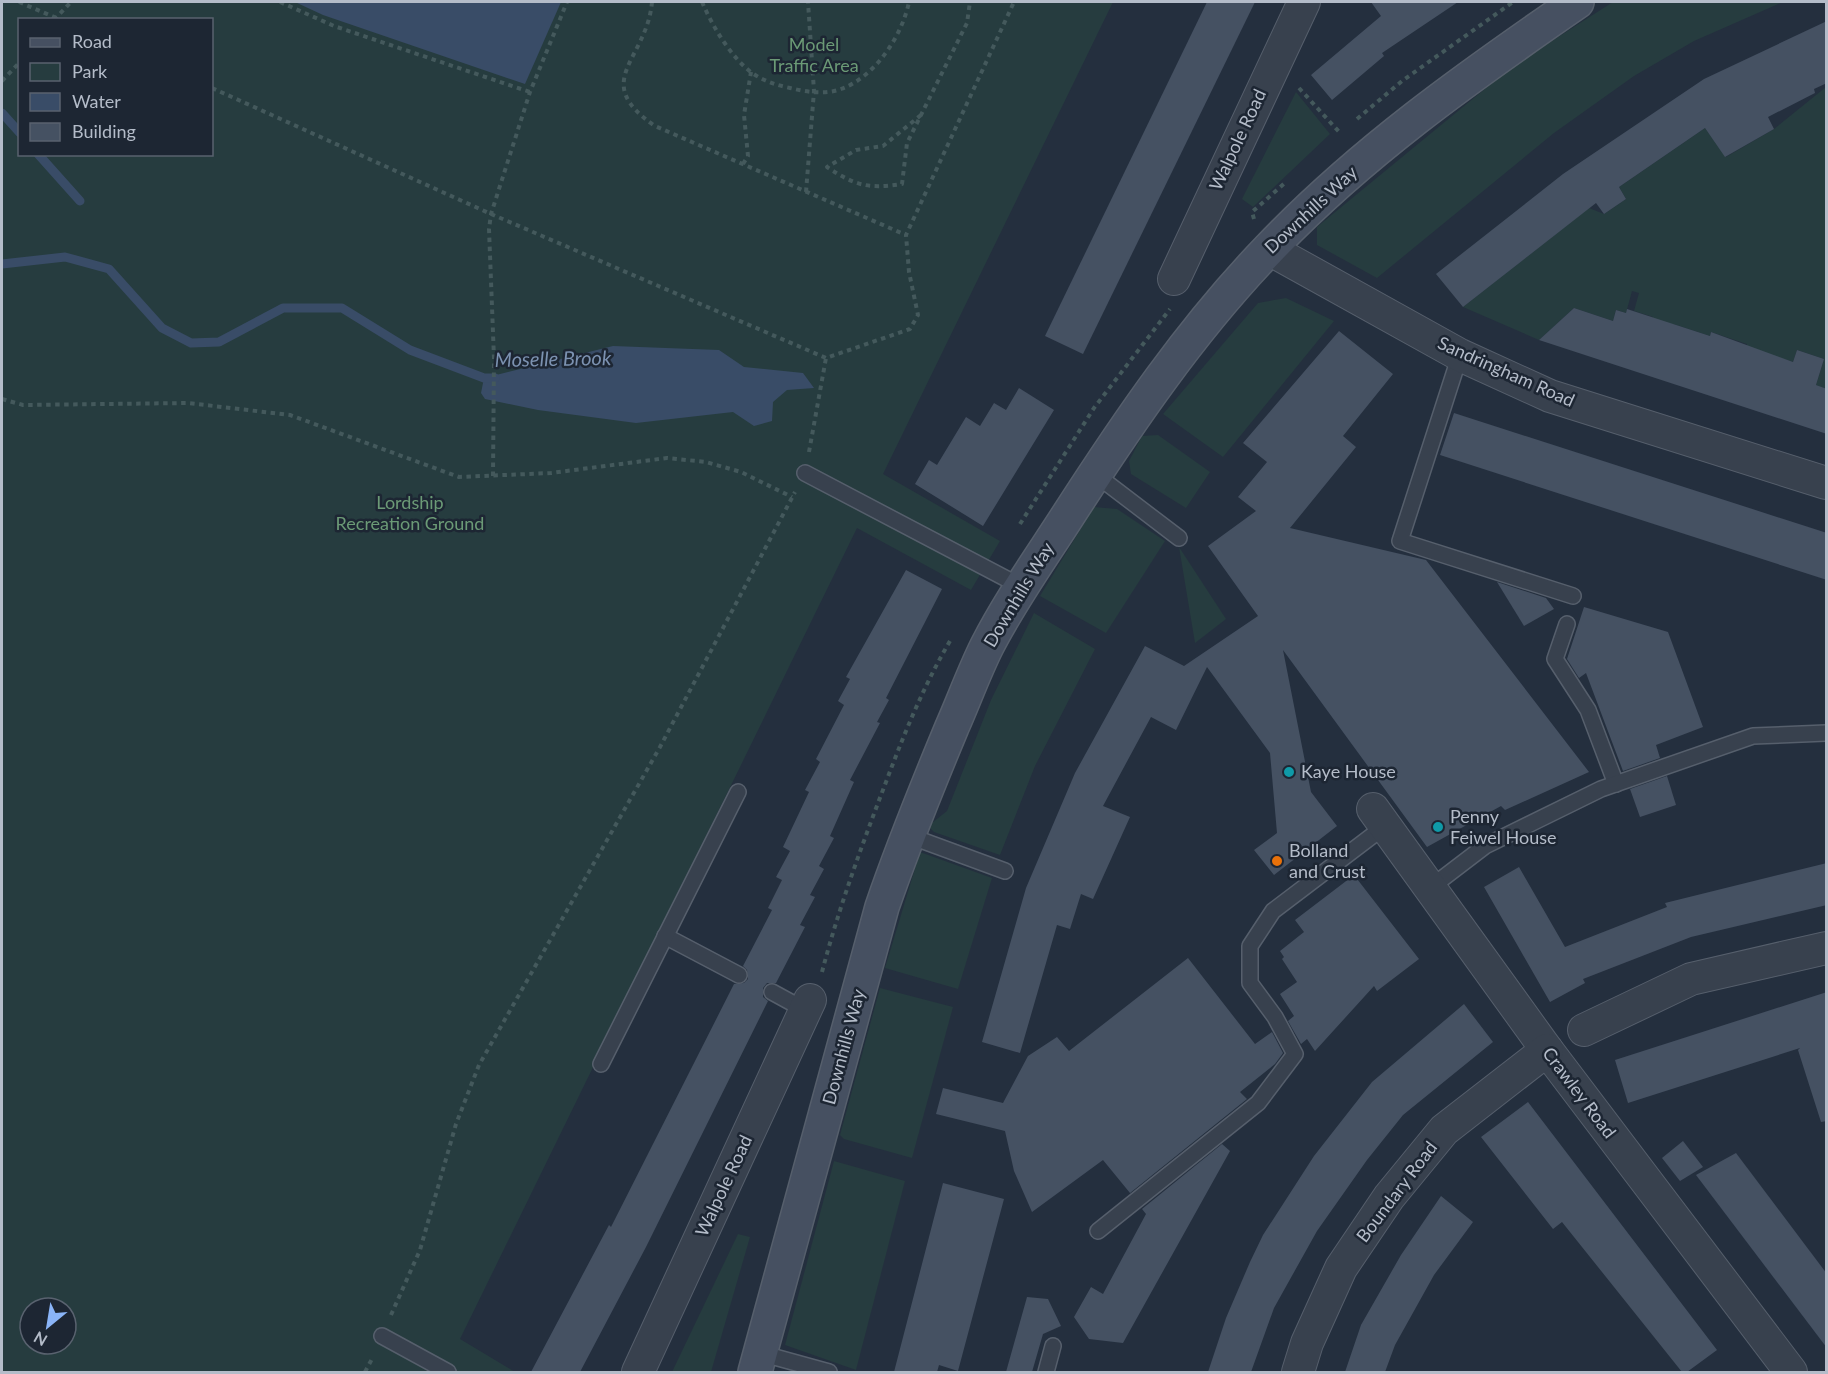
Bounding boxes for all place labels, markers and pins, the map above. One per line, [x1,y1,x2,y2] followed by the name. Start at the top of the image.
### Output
[1301,760,1396,782] place label: Kaye House
[1282,765,1296,779] marker: Kaye House
[1450,805,1557,848] place label: Penny Feiwel House
[1431,820,1445,834] marker: Penny Feiwel House
[1289,839,1366,882] place label: Bolland and Crust
[1270,854,1284,868] marker: Bolland and Crust

